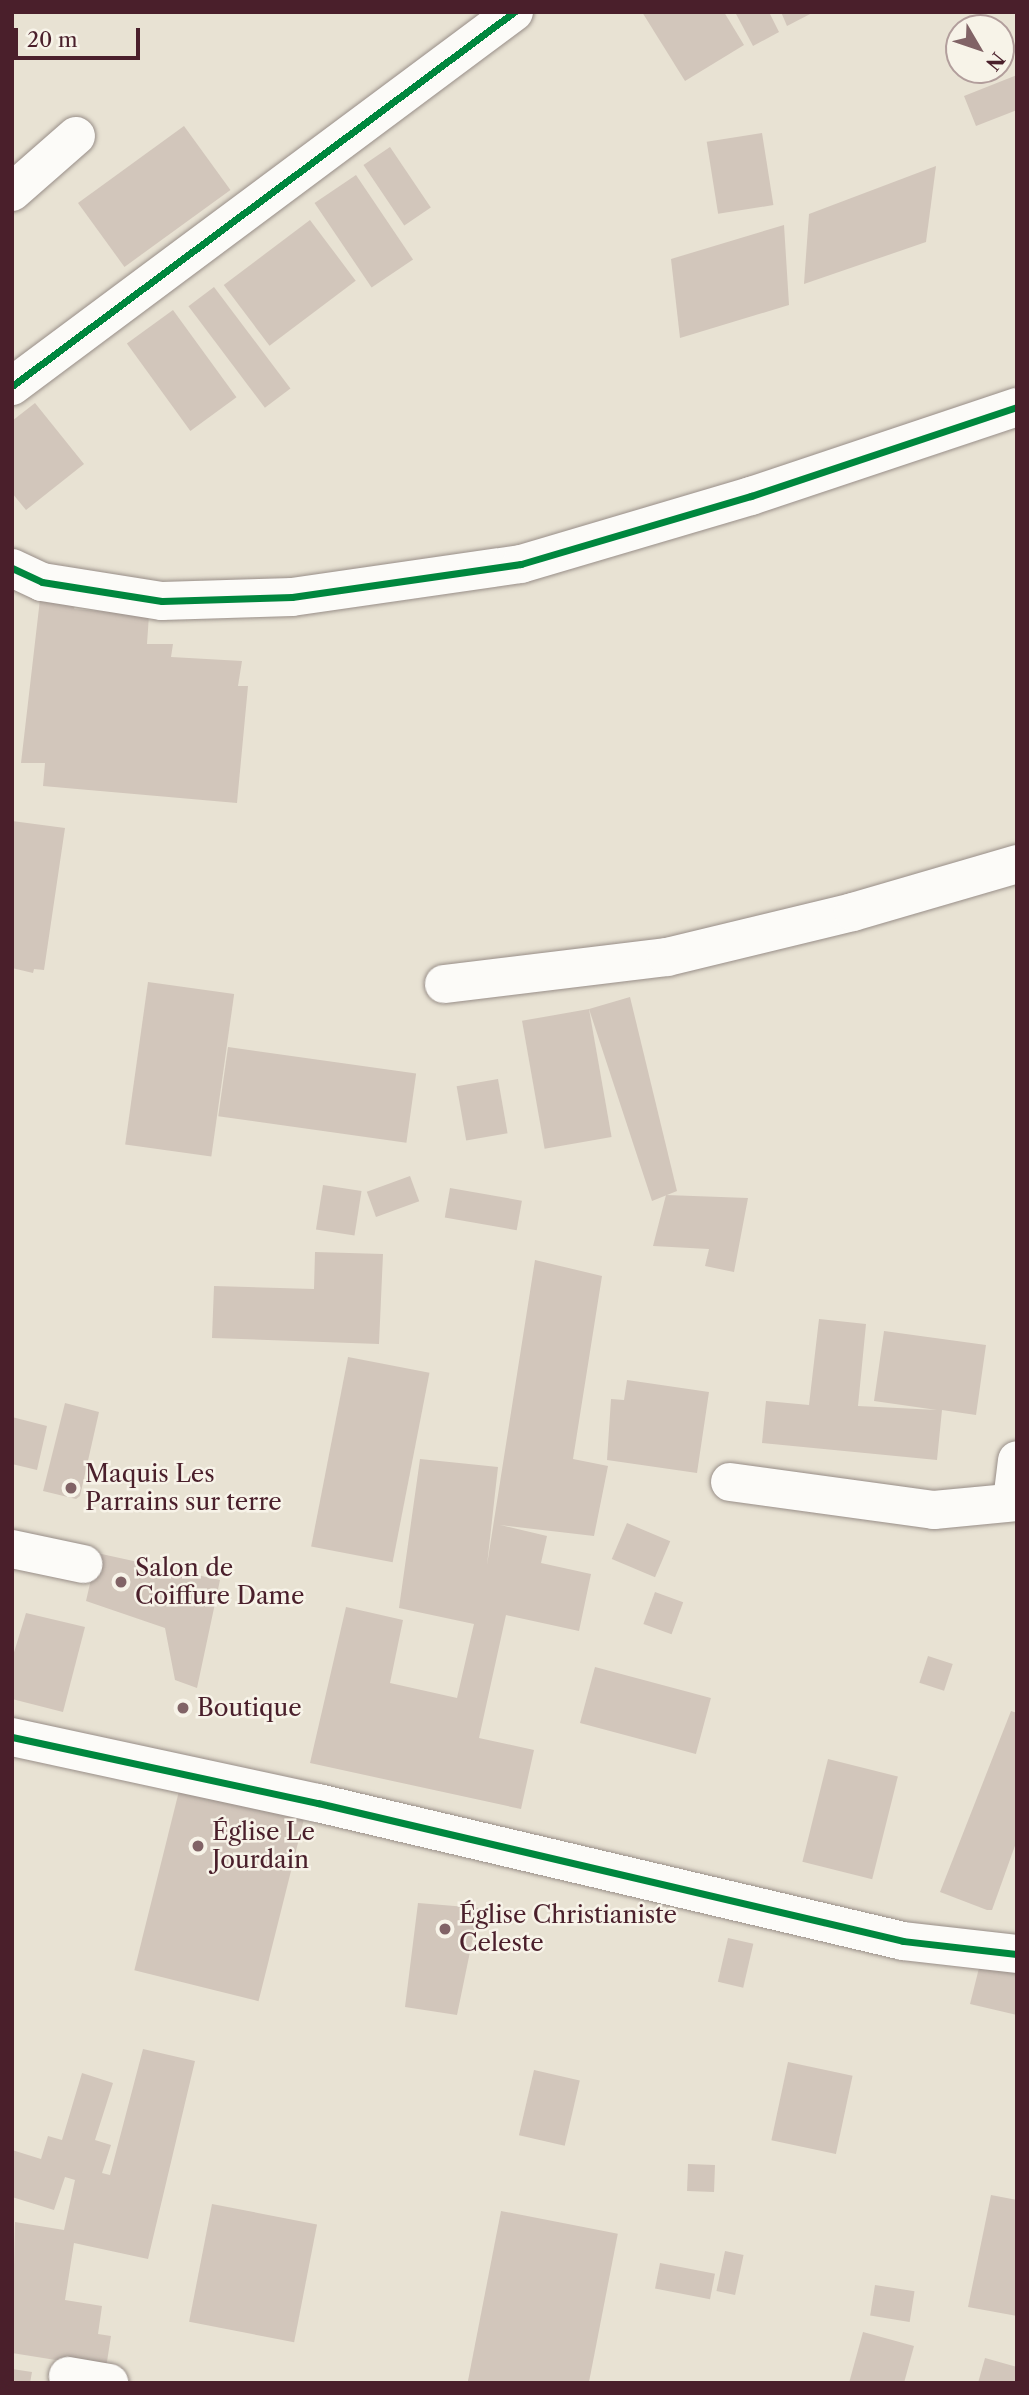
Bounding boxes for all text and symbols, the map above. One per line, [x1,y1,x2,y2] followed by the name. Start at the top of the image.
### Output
[18,14,144,58] scale bar
[945,14,1015,84] north arrow
[27,27,78,52] text: 20 m
[981,48,1009,75] text: N
[85,1460,282,1516] place label: Maquis Les Parrains sur terre
[63,1480,79,1496] marker: Maquis Les Parrains sur terre
[135,1554,304,1610] place label: Salon de Coiffure Dame
[113,1574,129,1590] marker: Salon de Coiffure Dame
[197,1694,302,1722] place label: Boutique
[175,1700,191,1716] marker: Boutique
[212,1818,315,1874] place label: Église Le Jourdain
[190,1838,206,1854] marker: Église Le Jourdain
[459,1901,677,1957] place label: Église Christianiste Celeste
[437,1921,453,1937] marker: Église Christianiste Celeste

